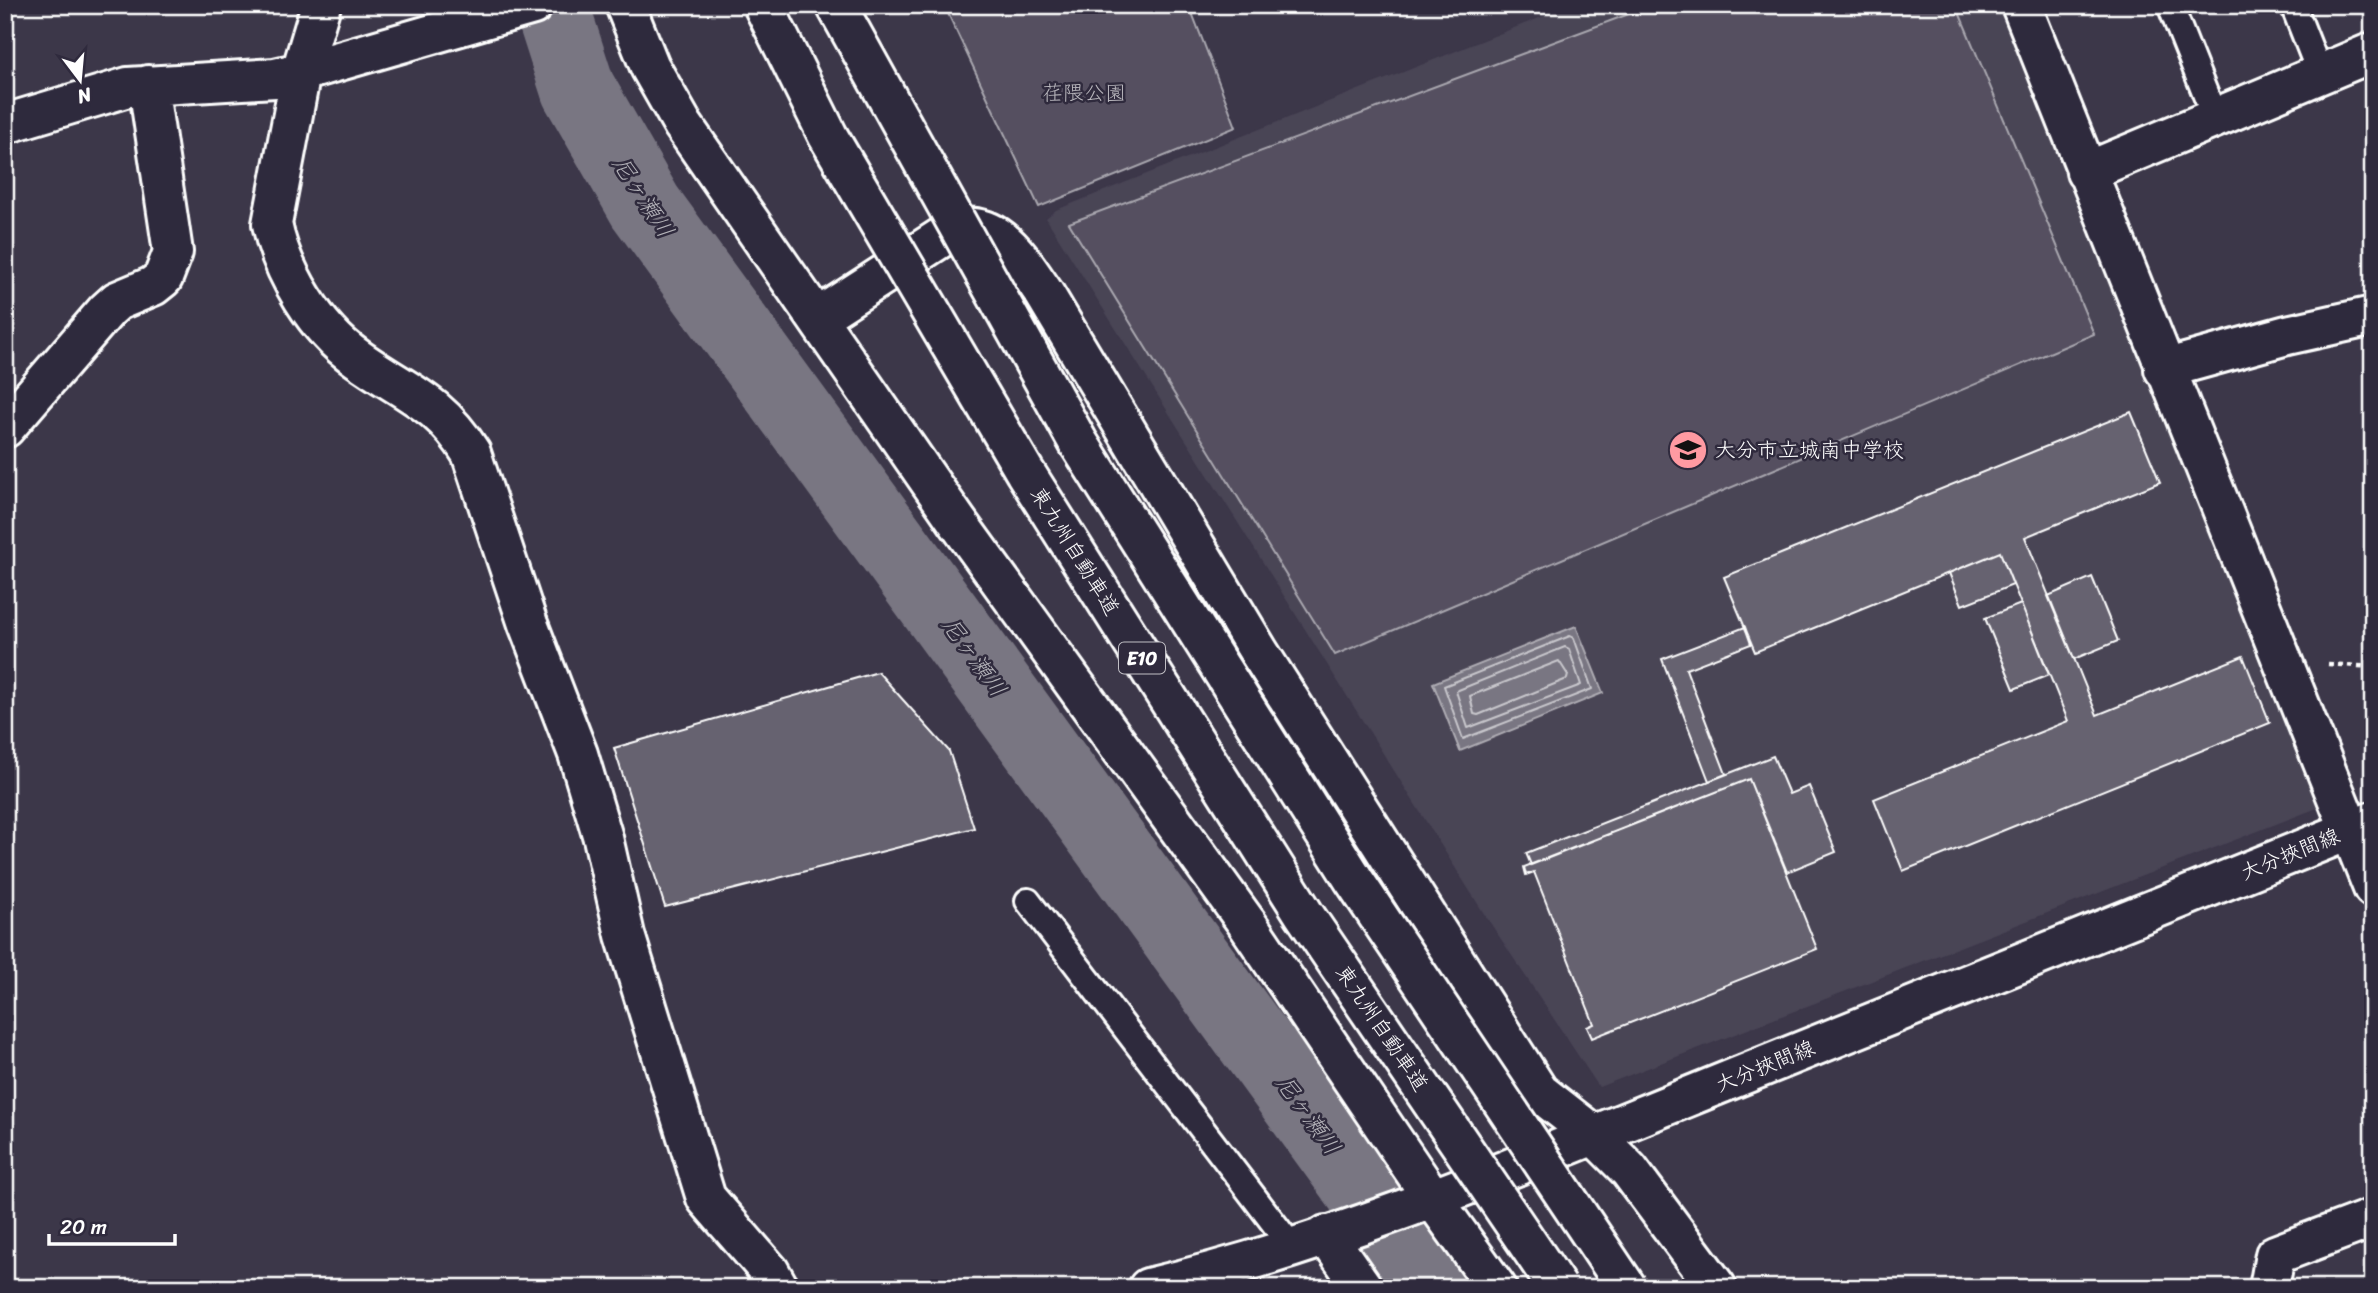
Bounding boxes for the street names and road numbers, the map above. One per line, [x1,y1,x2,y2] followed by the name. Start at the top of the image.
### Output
[1020,479,1130,623] street label: 東九州自動車道
[1119,642,1165,674] road number: E10
[2234,817,2346,891] street label: 大分挾間線
[1325,956,1439,1100] street label: 東九州自動車道
[1709,1029,1821,1103] street label: 大分挾間線

